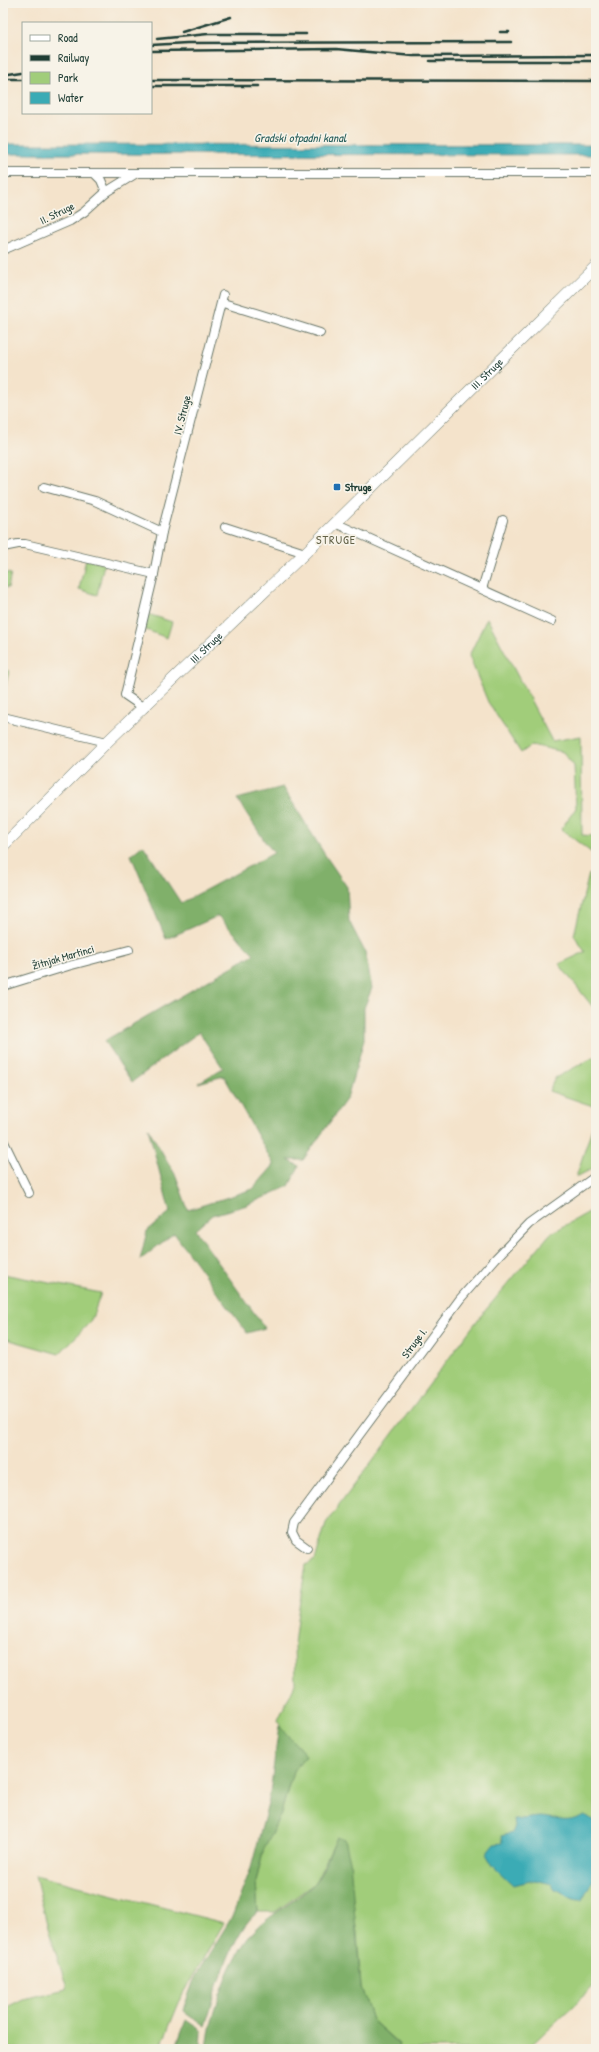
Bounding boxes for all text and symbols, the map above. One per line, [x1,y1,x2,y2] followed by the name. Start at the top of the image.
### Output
[22,22,152,114] legend
[58,29,78,46] text: Road
[58,49,89,66] text: Railway
[58,69,78,86] text: Park
[58,89,84,106] text: Water
[254,129,347,146] water label: Gradski otpadni kanal
[37,198,77,227] street label: II. Struge
[468,355,506,393] street label: III. Struge
[170,393,194,436] street label: IV. Struge
[345,480,372,495] place label: Struge
[332,482,342,492] marker: Struge
[316,531,356,548] district label: STRUGE
[187,628,226,666] street label: III. Struge
[30,941,96,973] street label: Žitnjak Martinci
[398,1325,430,1361] street label: Struge I.

